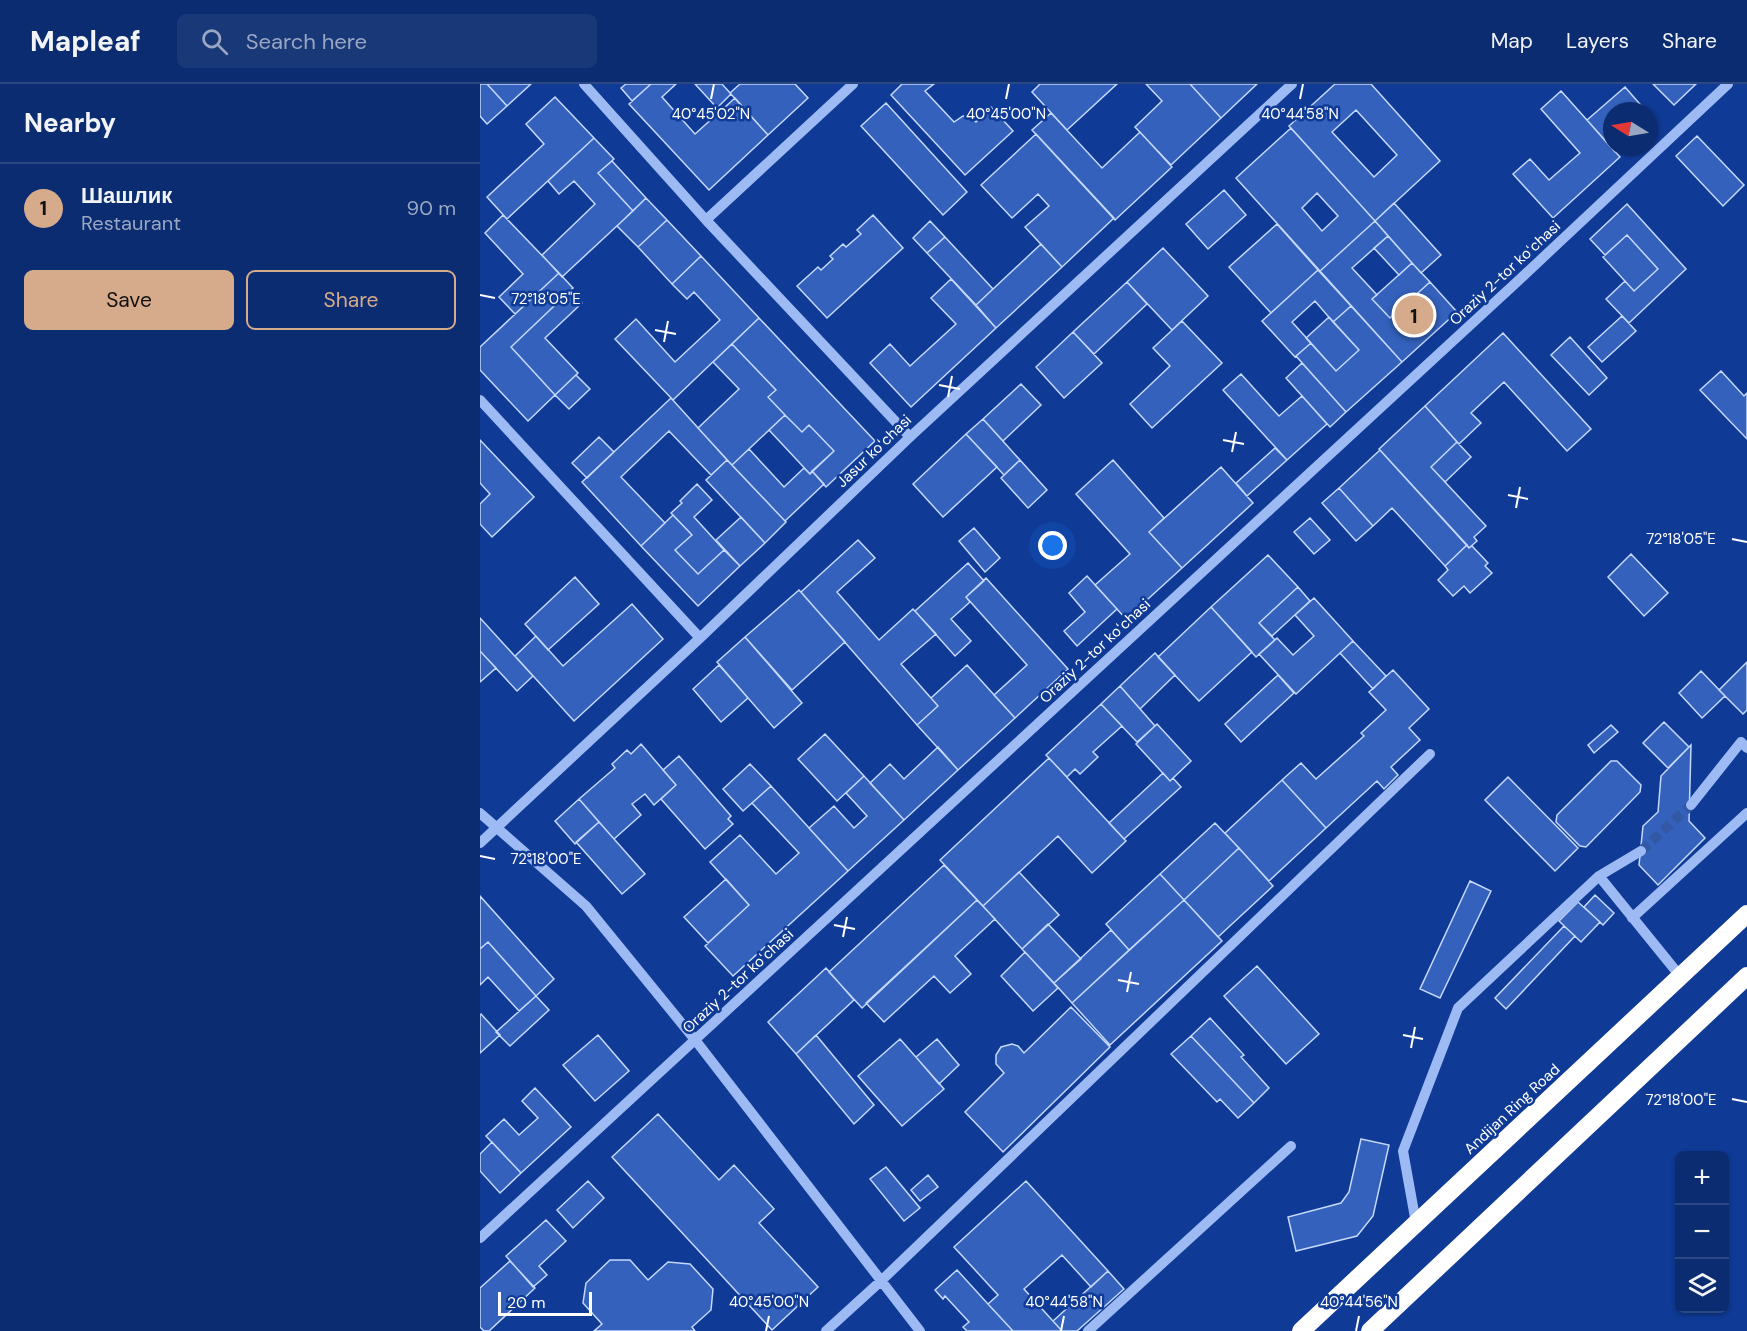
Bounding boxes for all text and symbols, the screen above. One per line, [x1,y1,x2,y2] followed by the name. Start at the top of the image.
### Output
[177,14,597,68] search box
[30,23,141,60] text: Mapleaf
[198,25,231,58] icon: search
[246,27,367,56] text: Search here
[1491,27,1533,55] text: Map
[1566,27,1629,55] text: Layers
[1662,27,1717,55] text: Share
[1603,102,1657,156] north arrow
[672,104,750,124] text: 40°45'02"N
[966,104,1046,124] text: 40°45'00"N
[1261,104,1339,124] text: 40°44'58"N
[24,106,116,140] text: Nearby
[81,181,172,210] text: Шашлик
[40,195,47,221] text: 1
[407,195,456,221] text: 90 m
[81,210,181,236] text: Restaurant
[1445,216,1565,330] street label: Oraziy 2-tor koʻchasi
[24,270,234,330] button: Save
[246,270,456,330] button: Share
[511,289,581,309] text: 72°18'05"E
[1394,292,1434,338] pin: 1
[832,410,916,492] street label: Jasur koʻchasi
[1646,529,1716,549] text: 72°18'05"E
[1038,531,1067,560] your location
[1035,594,1155,708] street label: Oraziy 2-tor koʻchasi
[511,849,581,869] text: 72°18'00"E
[678,924,798,1038] street label: Oraziy 2-tor koʻchasi
[1460,1059,1564,1159] street label: Andijan Ring Road
[1646,1090,1716,1110] text: 72°18'00"E
[1675,1151,1729,1313] map controls
[1675,1151,1729,1205] button: +
[1675,1205,1729,1259] button: −
[1675,1259,1729,1313] button: layers
[498,1289,592,1316] scale bar
[507,1292,546,1313] text: 20 m
[729,1292,809,1312] text: 40°45'00"N
[1025,1292,1103,1312] text: 40°44'58"N
[1320,1292,1398,1312] text: 40°44'56"N

